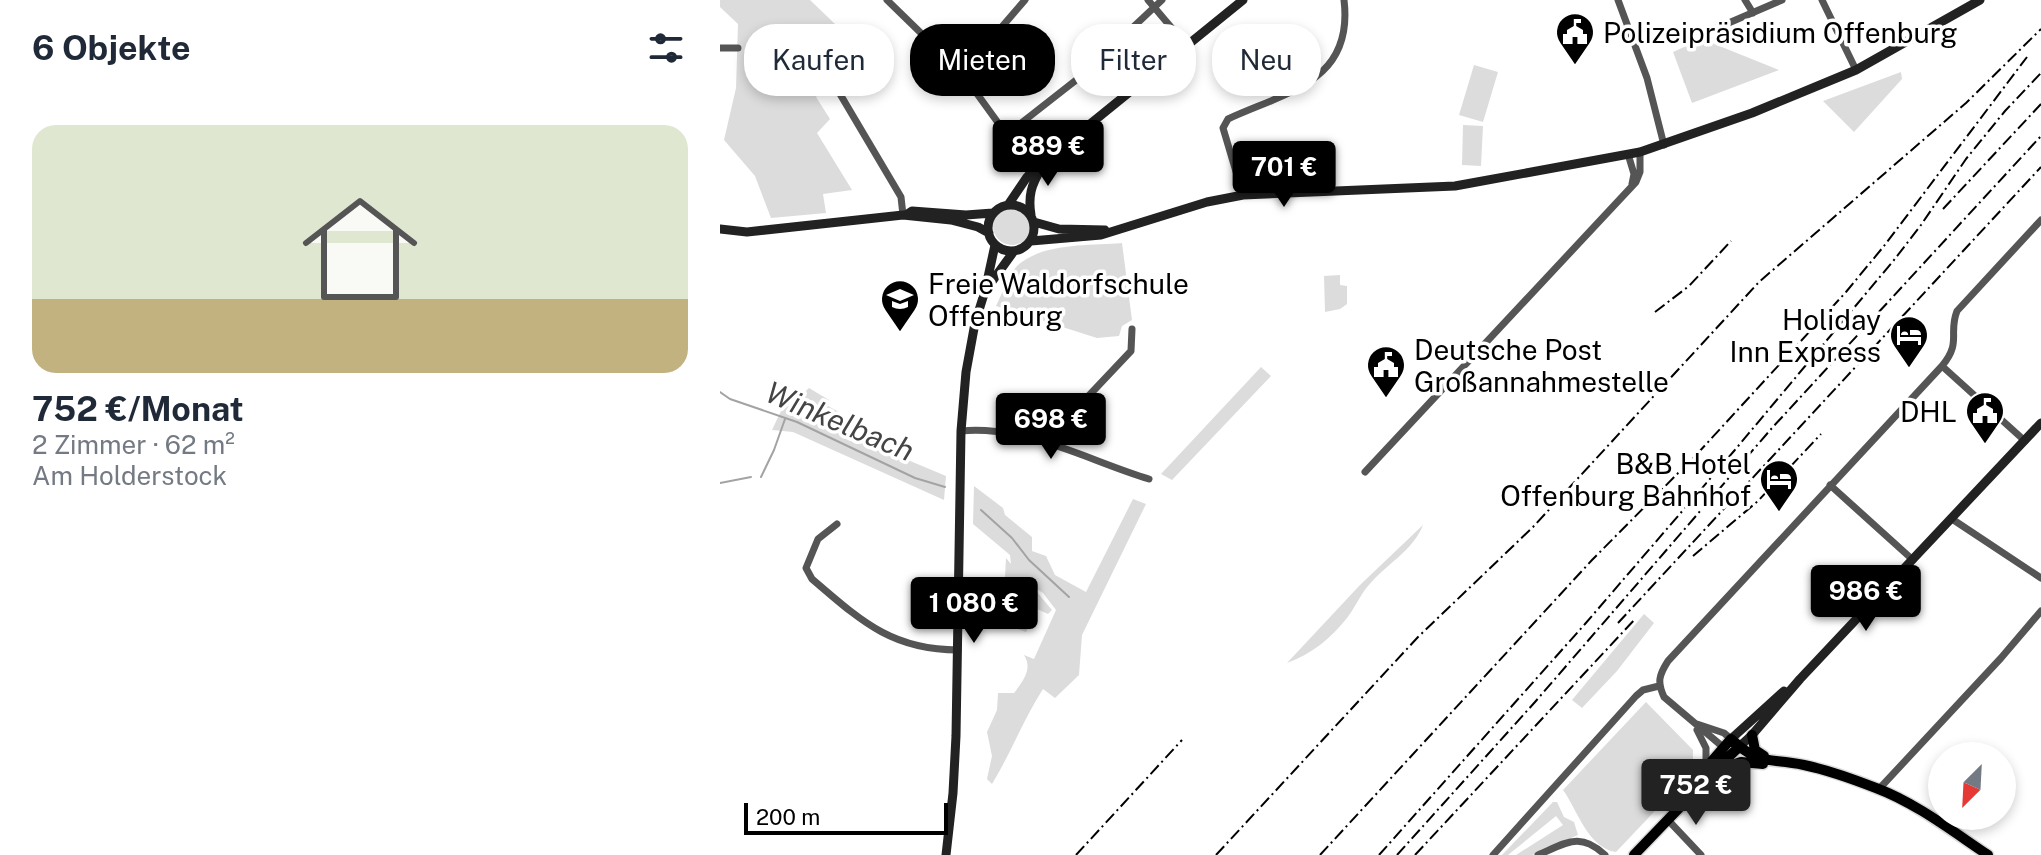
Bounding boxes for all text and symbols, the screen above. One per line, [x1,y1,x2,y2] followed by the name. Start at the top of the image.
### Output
[1554,11,1596,66] public building icon: Polizeipräsidium Offenburg
[1603,16,1958,49] place label: Polizeipräsidium Offenburg
[744,24,894,96] chip: Kaufen
[910,24,1055,96] chip: Mieten
[1071,24,1196,96] chip: Filter
[1212,24,1321,96] chip: Neu
[644,26,688,70] icon: filters
[32,28,191,68] text: 6 Objekte
[992,120,1104,188] pin: 889 €
[1011,130,1085,161] text: 889 €
[1228,141,1340,209] pin: 701 €
[1251,151,1317,182] text: 701 €
[288,177,432,321] icon: home
[928,267,1189,332] place label: Freie Waldorfschule Offenburg
[879,278,921,333] school or university icon: Freie Waldorfschule Offenburg
[1730,303,1881,368] place label: Holiday Inn Express
[1888,314,1930,369] hotel icon: Holiday Inn Express
[1414,333,1669,398] place label: Deutsche Post Großannahmestelle
[1365,344,1407,399] public building icon: Deutsche Post Großannahmestelle
[760,374,920,468] water label: Winkelbach
[32,389,244,429] text: 752 €/Monat
[1964,390,2006,445] public building icon: DHL
[995,393,1107,461] pin: 698 €
[1900,395,1957,428] place label: DHL
[1014,403,1088,434] text: 698 €
[32,429,235,460] text: 2 Zimmer · 62 m²
[1500,447,1751,512] place label: B&B Hotel Offenburg Bahnhof
[1758,458,1800,513] hotel icon: B&B Hotel Offenburg Bahnhof
[32,460,227,491] text: Am Holderstock
[1810,565,1922,633] pin: 986 €
[1829,575,1903,606] text: 986 €
[900,577,1048,645] pin: 1 080 €
[929,587,1019,618] text: 1 080 €
[1928,742,2016,830] north arrow
[1928,742,2016,830] map controls
[1640,759,1752,827] pin: 752 €
[1659,769,1733,800] text: 752 €
[744,799,948,835] scale bar
[756,804,820,830] text: 200 m

